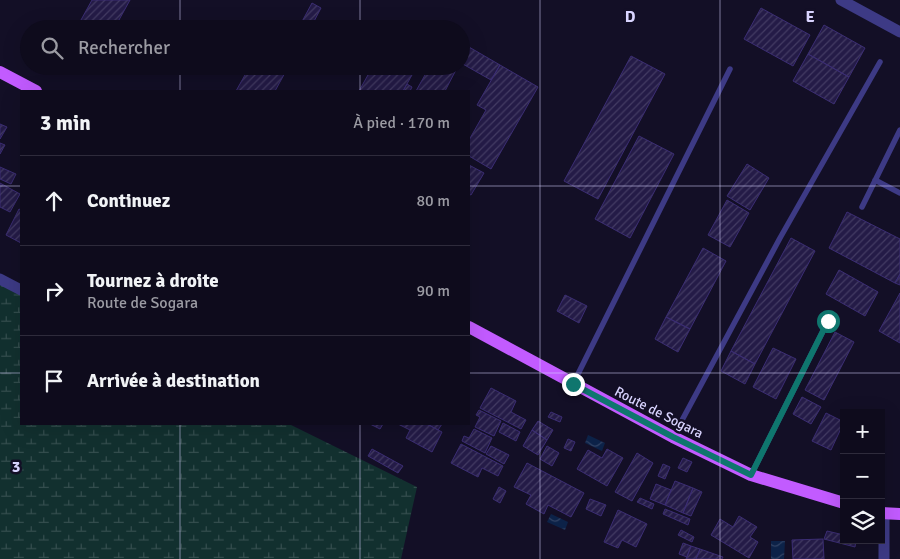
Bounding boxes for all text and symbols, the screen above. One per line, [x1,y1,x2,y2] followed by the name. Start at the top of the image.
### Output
[625,7,636,27] text: D
[805,7,815,27] text: E
[20,20,470,75] search box
[38,34,66,62] icon: search
[78,36,170,60] text: Rechercher
[40,110,91,136] text: 3 min
[353,113,450,133] text: À pied · 170 m
[40,187,68,215] icon: ahead
[87,189,170,213] text: Continuez
[416,191,450,211] text: 80 m
[87,269,219,293] text: Tournez à droite
[40,277,68,305] icon: right
[416,281,450,301] text: 90 m
[87,293,198,313] text: Route de Sogara
[817,310,840,333] route start
[40,367,68,395] icon: arrive
[87,369,260,393] text: Arrivée à destination
[562,373,585,396] route end
[612,383,706,442] street label: Route de Sogara
[840,409,885,544] map controls
[840,409,885,454] button: +
[840,454,885,499] button: −
[12,457,20,477] text: 3
[840,499,885,544] button: layers

